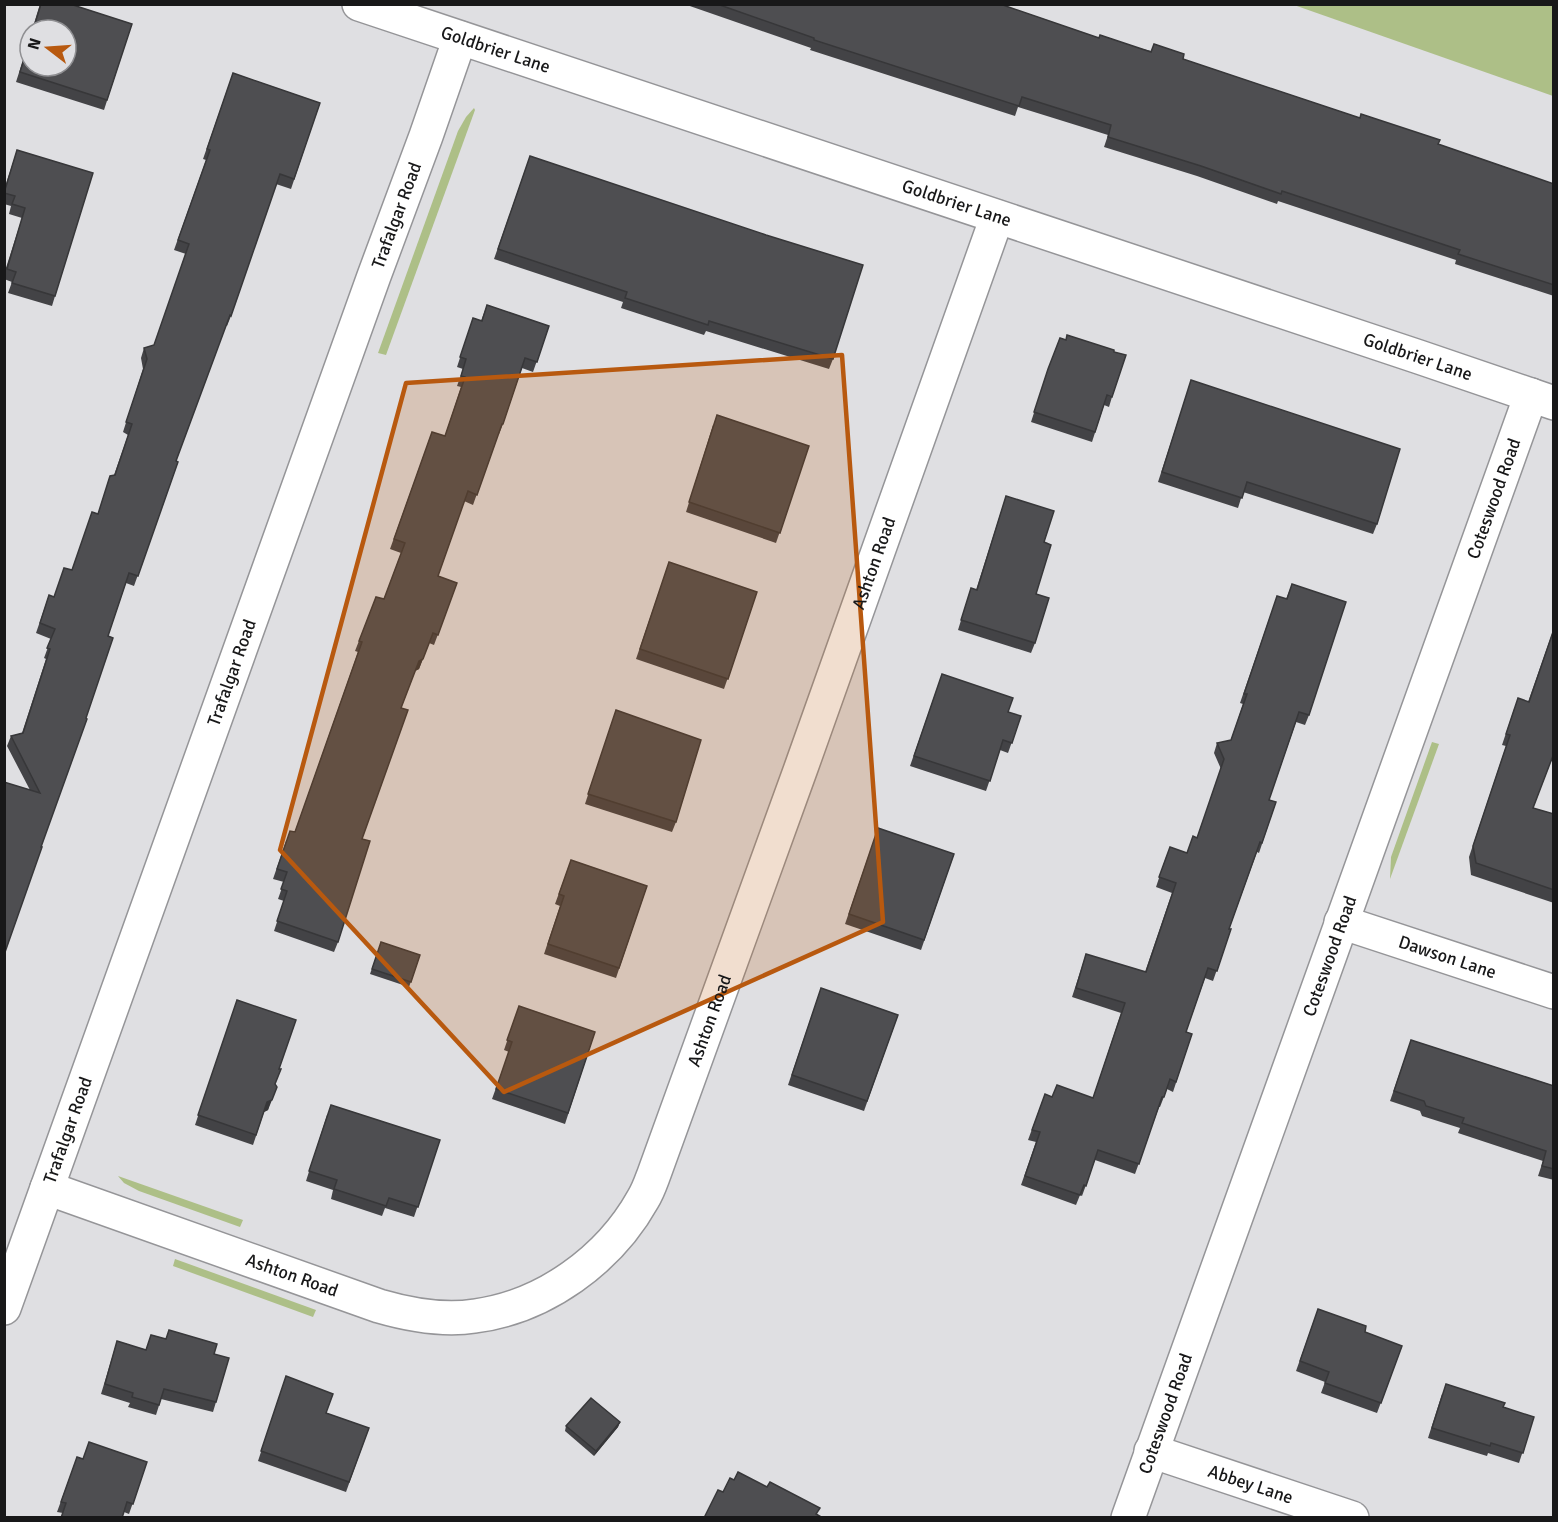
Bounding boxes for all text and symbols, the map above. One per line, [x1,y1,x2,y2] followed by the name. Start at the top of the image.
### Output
[18,18,78,78] north arrow
[438,21,553,78] street label: Goldbrier Lane
[23,36,46,52] text: N
[367,159,426,272] street label: Trafalgar Road
[899,175,1014,231] street label: Goldbrier Lane
[1360,328,1475,385] street label: Goldbrier Lane
[1462,435,1526,562] street label: Coteswood Road
[847,514,900,612] street label: Ashton Road
[203,616,261,729] street label: Trafalgar Road
[1298,893,1361,1019] street label: Coteswood Road
[1396,931,1499,983] street label: Dawson Lane
[683,971,736,1070] street label: Ashton Road
[39,1074,97,1186] street label: Trafalgar Road
[243,1249,341,1302] street label: Ashton Road
[1134,1350,1197,1477] street label: Coteswood Road
[1205,1460,1296,1509] street label: Abbey Lane

